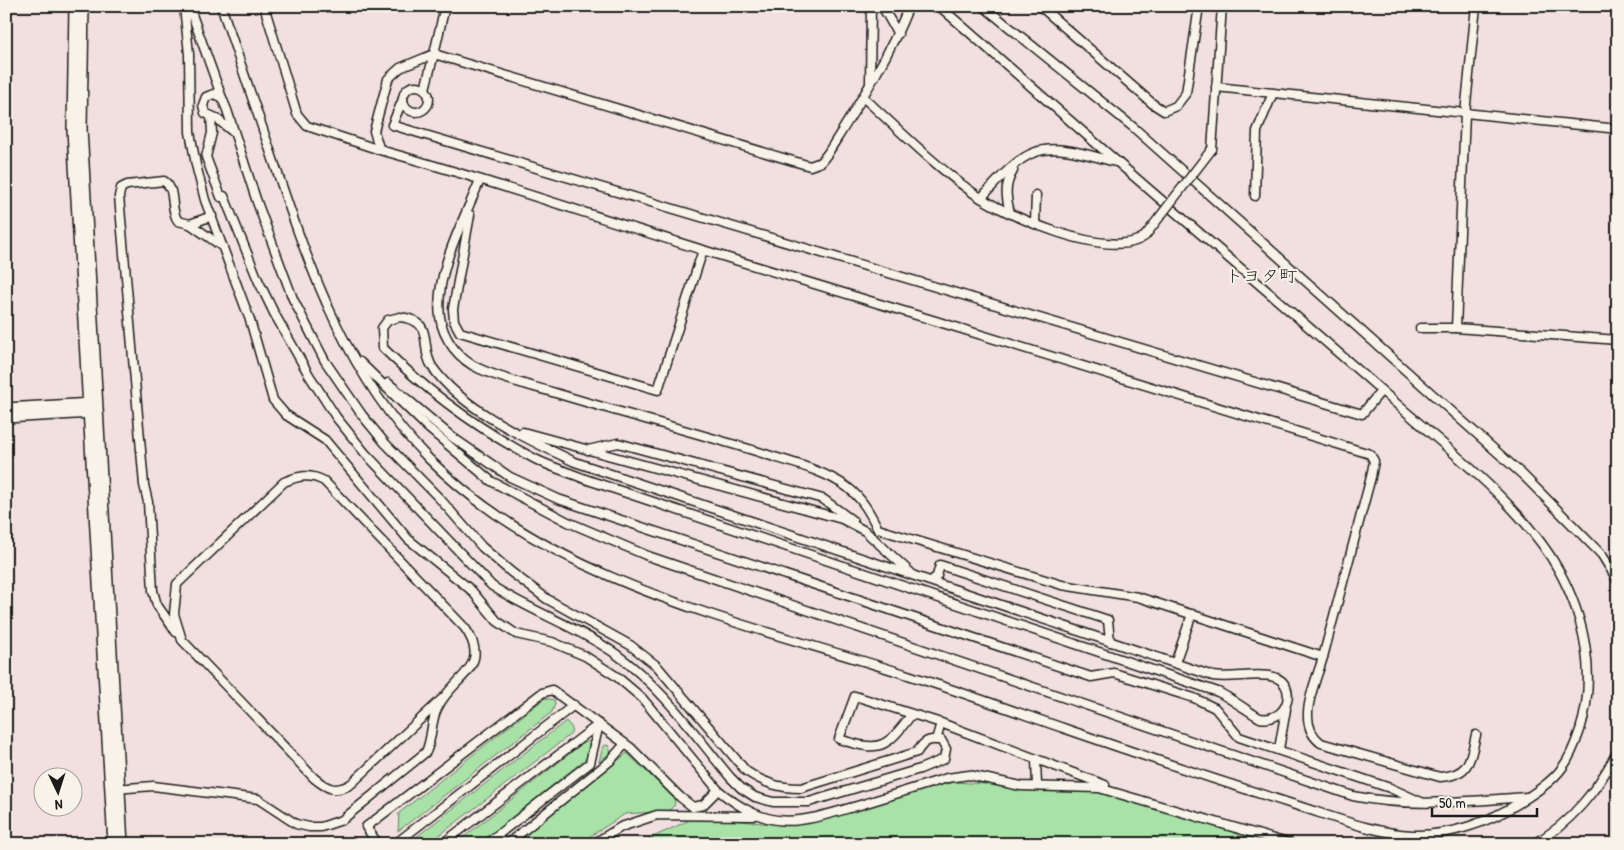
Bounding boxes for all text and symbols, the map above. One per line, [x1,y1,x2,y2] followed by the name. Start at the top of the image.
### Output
[1225,263,1297,288] district label: トヨタ町
[32,768,82,818] north arrow
[1432,785,1536,817] scale bar
[1439,792,1466,813] text: 50 m
[54,796,63,815] text: N

